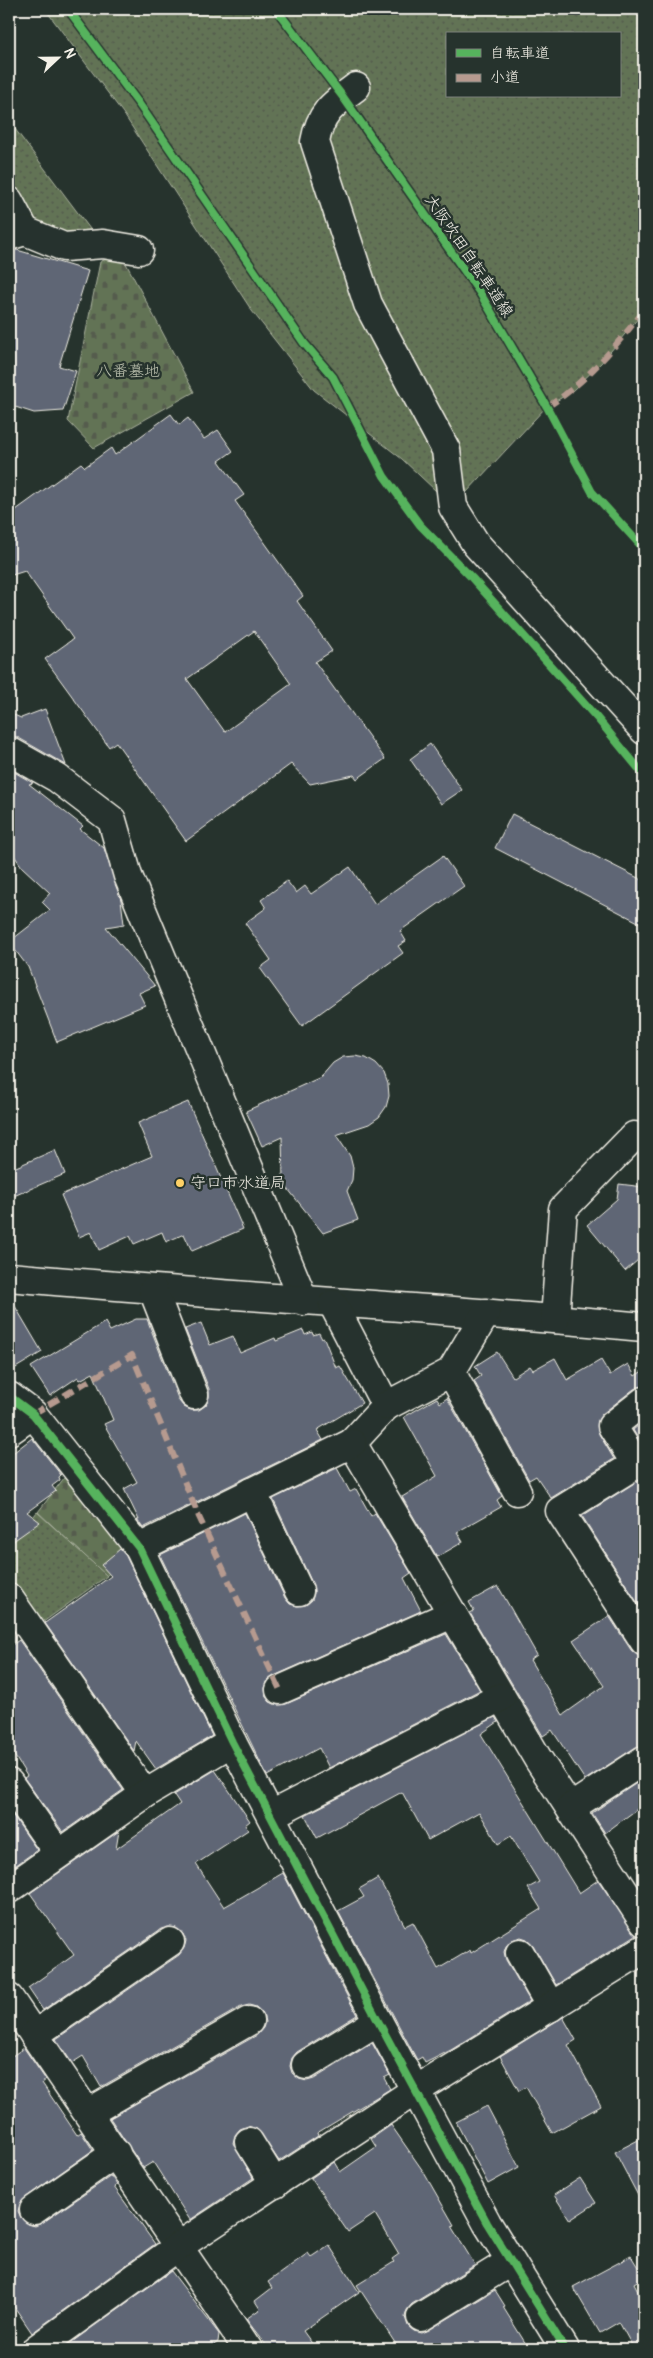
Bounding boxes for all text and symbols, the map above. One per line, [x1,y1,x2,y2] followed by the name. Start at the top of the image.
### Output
[32,32,82,82] north arrow
[446,32,620,98] legend
[490,44,550,63] text: 自転車道
[60,46,79,61] text: N
[490,68,520,87] text: 小道
[420,191,518,321] street label: 大阪吹田自転車道線
[96,361,160,381] park label: 八番墓地
[190,1173,286,1193] place label: 守口市水道局
[174,1177,186,1189] marker: 守口市水道局

